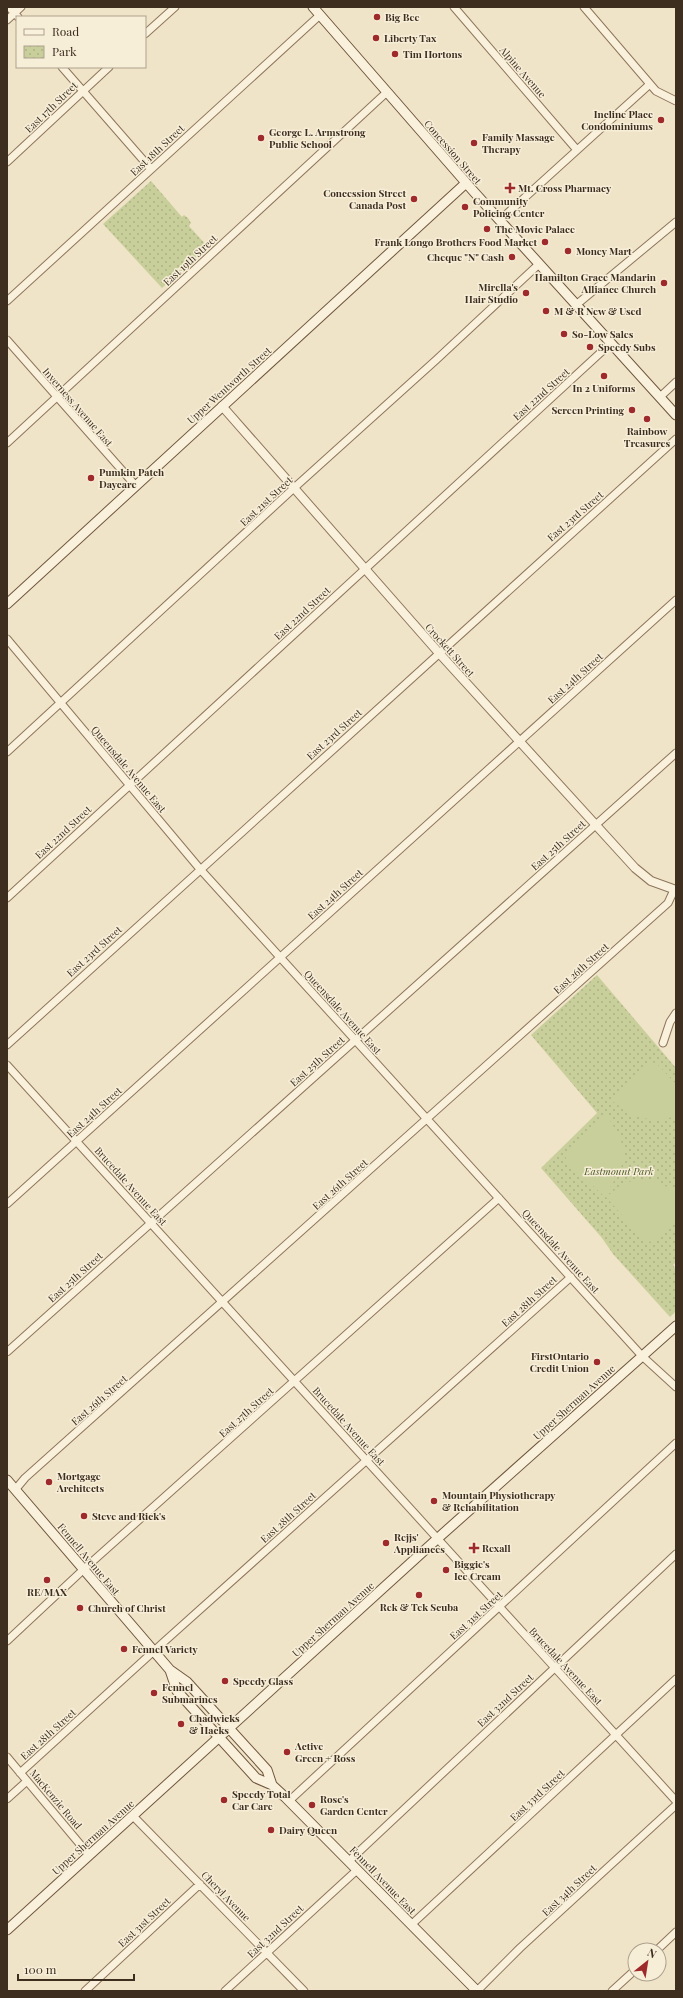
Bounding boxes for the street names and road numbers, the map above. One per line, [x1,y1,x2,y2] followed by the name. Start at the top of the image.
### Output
[496,42,549,101] street label: Alpine Avenue
[22,78,81,136] street label: East 17th Street
[421,117,485,187] street label: Concession Street
[127,121,187,179] street label: East 18th Street
[160,231,220,289] street label: East 19th Street
[184,343,275,427] street label: Upper Wentworth Street
[510,364,573,423] street label: East 22nd Street
[40,365,116,450] street label: Inverness Avenue East
[237,473,296,529] street label: East 21st Street
[544,487,606,544] street label: East 23rd Street
[271,583,333,643] street label: East 22nd Street
[422,620,478,680] street label: Crockett Street
[544,649,606,707] street label: East 24th Street
[303,705,365,763] street label: East 23rd Street
[89,723,170,816] street label: Queensdale Avenue East
[32,802,94,862] street label: East 22nd Street
[528,816,589,873] street label: East 25th Street
[304,865,366,923] street label: East 24th Street
[63,922,125,980] street label: East 23rd Street
[550,939,612,997] street label: East 26th Street
[301,967,385,1058] street label: Queensdale Avenue East
[287,1032,348,1089] street label: East 25th Street
[63,1083,125,1141] street label: East 24th Street
[92,1144,171,1229] street label: Brucedale Avenue East
[309,1155,371,1213] street label: East 26th Street
[519,1206,603,1297] street label: Queensdale Avenue East
[45,1248,106,1305] street label: East 25th Street
[498,1272,560,1330] street label: East 28th Street
[530,1361,618,1443] street label: Upper Sherman Avenue
[68,1371,130,1428] street label: East 26th Street
[216,1383,277,1440] street label: East 27th Street
[310,1384,389,1469] street label: Brucedale Avenue East
[257,1488,319,1546] street label: East 28th Street
[55,1520,124,1598] street label: Fennell Avenue East
[289,1578,377,1660] street label: Upper Sherman Avenue
[446,1587,506,1643] street label: East 31st Street
[526,1624,606,1708] street label: Brucedale Avenue East
[474,1670,536,1730] street label: East 32nd Street
[17,1705,79,1763] street label: East 28th Street
[27,1766,85,1832] street label: MacKenzie Road
[507,1766,568,1824] street label: East 33rd Street
[49,1796,137,1878] street label: Upper Sherman Avenue
[347,1843,420,1918] street label: Fennell Avenue East
[539,1861,600,1919] street label: East 34th Street
[198,1868,254,1924] street label: Cheryl Avenue
[115,1894,174,1950] street label: East 31st Street
[244,1901,306,1961] street label: East 32nd Street

